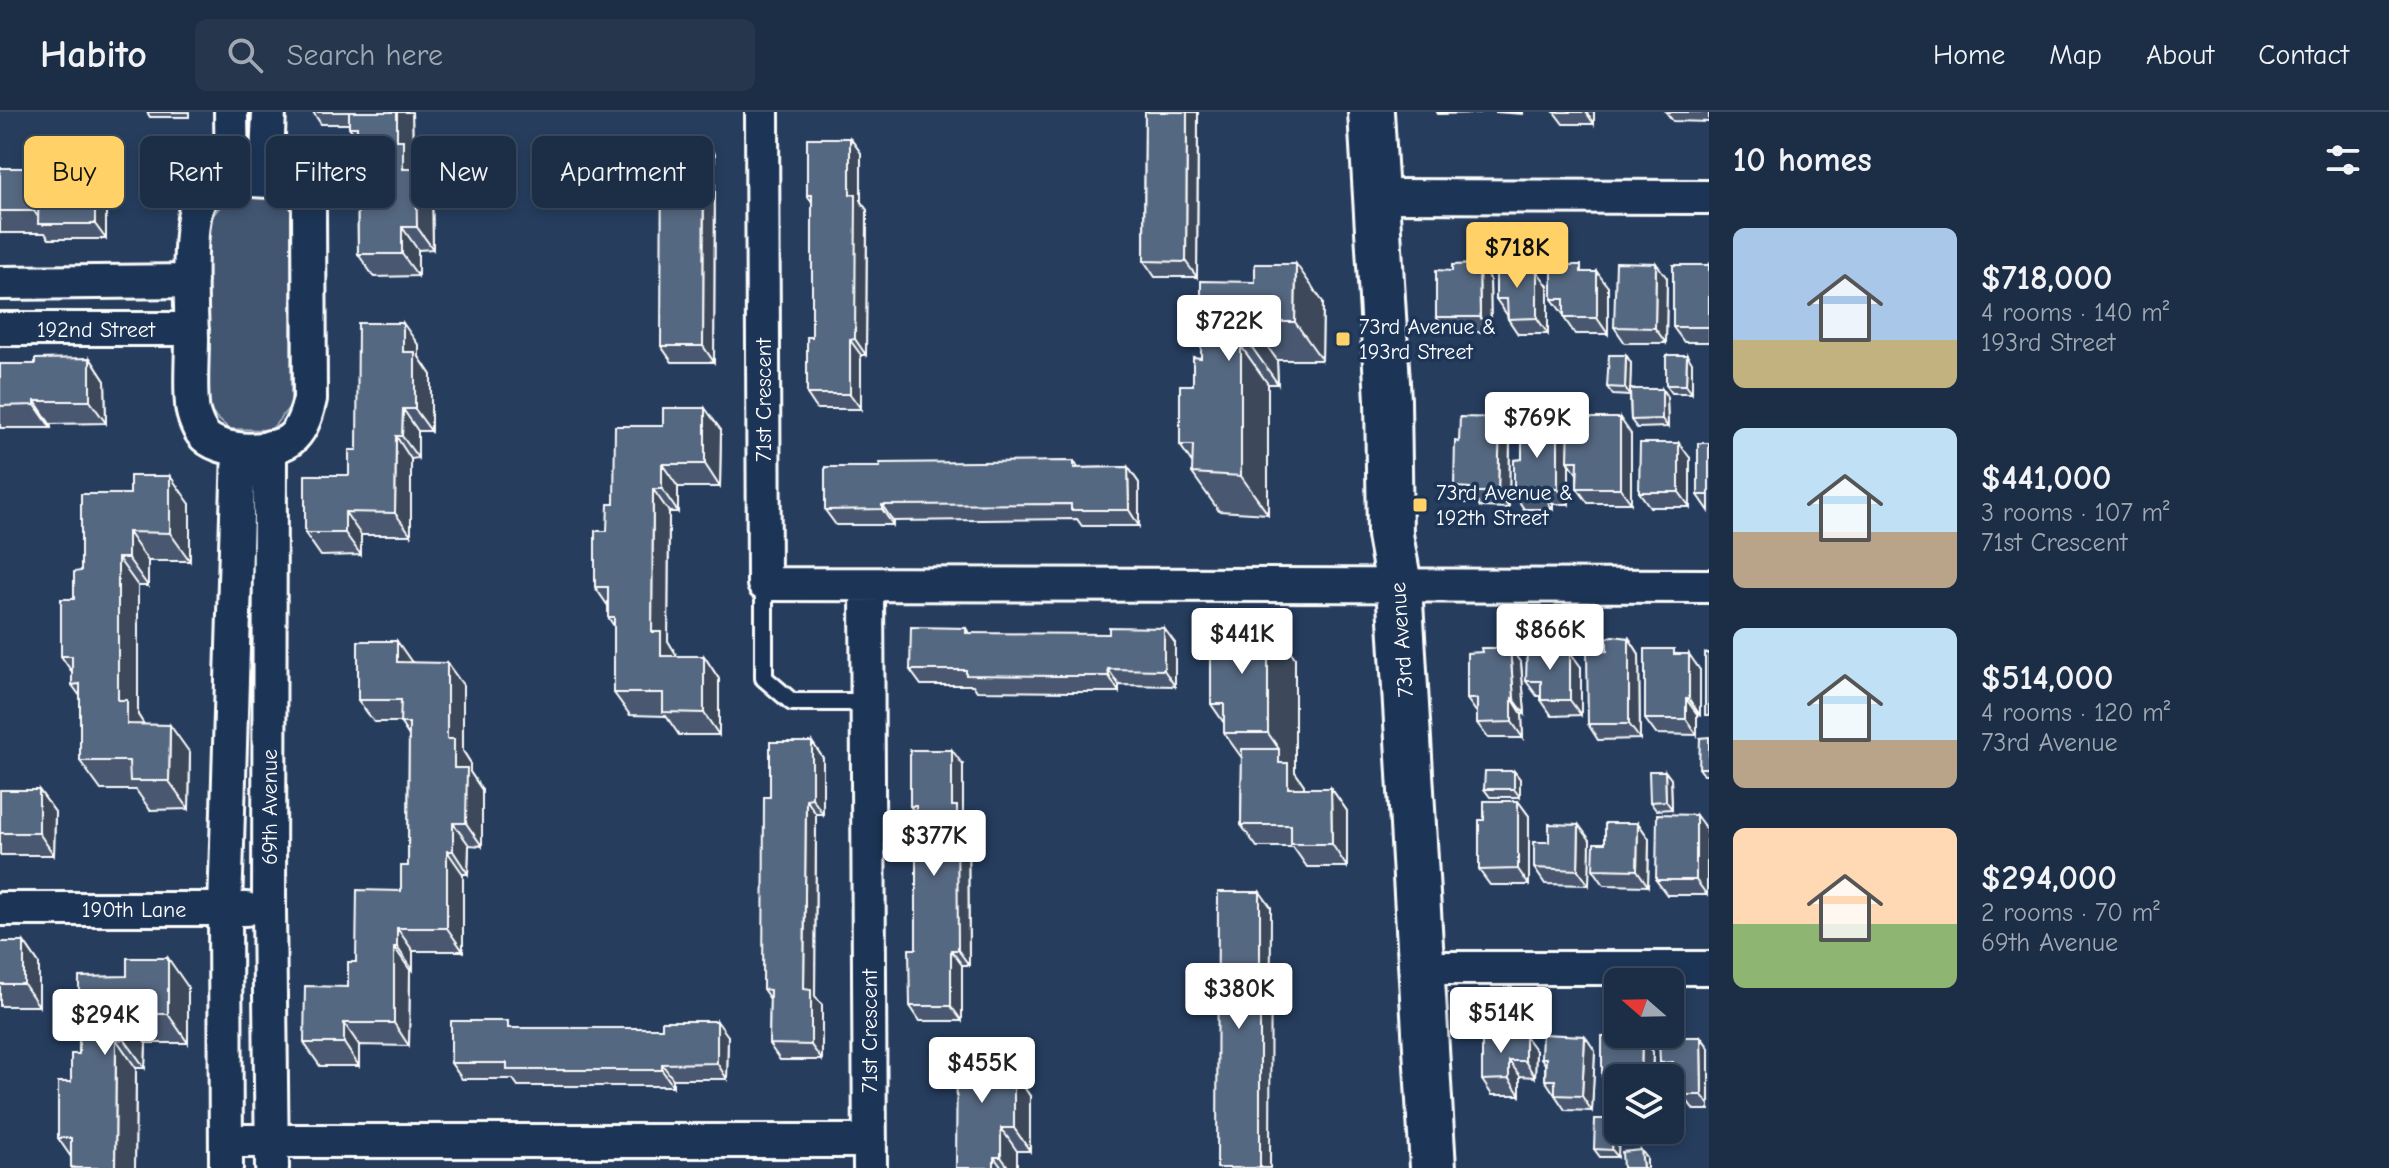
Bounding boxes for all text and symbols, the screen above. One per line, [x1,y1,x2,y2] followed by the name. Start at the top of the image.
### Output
[195,19,755,91] search box
[40,33,147,77] text: Habito
[223,33,267,77] icon: search
[287,38,443,73] text: Search here
[1933,39,2005,71] text: Home
[2049,39,2102,71] text: Map
[2146,39,2214,71] text: About
[2258,39,2349,71] text: Contact
[24,136,124,208] chip: Buy
[140,136,250,208] chip: Rent
[266,136,395,208] chip: Filters
[411,136,516,208] chip: New
[532,136,713,208] chip: Apartment
[2321,138,2365,182] icon: filters
[1733,140,1872,180] text: 10 homes
[1461,222,1573,290] pin: $718K
[1484,233,1550,263] text: $718K
[1981,258,2112,298] text: $718,000
[1797,260,1893,356] icon: home
[1173,295,1285,363] pin: $722K
[1981,298,2169,328] text: 4 rooms · 140 m²
[1195,306,1263,336] text: $722K
[1359,314,1496,365] place label: 73rd Avenue & 193rd Street
[37,317,156,343] street label: 192nd Street
[1981,328,2115,358] text: 193rd Street
[1334,330,1352,348] marker: 73rd Avenue & 193rd Street
[751,337,777,462] street label: 71st Crescent
[1481,392,1593,460] pin: $769K
[1503,403,1571,433] text: $769K
[1981,458,2112,498] text: $441,000
[1797,460,1893,556] icon: home
[1436,480,1573,531] place label: 73rd Avenue & 192th Street
[1411,496,1429,514] marker: 73rd Avenue & 192th Street
[1981,498,2170,528] text: 3 rooms · 107 m²
[1981,528,2127,558] text: 71st Crescent
[1385,581,1419,699] street label: 73rd Avenue
[1494,604,1606,672] pin: $866K
[1186,608,1298,676] pin: $441K
[1515,615,1585,645] text: $866K
[1210,619,1274,649] text: $441K
[1981,658,2113,698] text: $514,000
[1797,660,1893,756] icon: home
[1981,698,2170,728] text: 4 rooms · 120 m²
[1981,728,2118,758] text: 73rd Avenue
[257,749,283,865] street label: 69th Avenue
[878,810,990,878] pin: $377K
[901,821,967,851] text: $377K
[1981,858,2117,898] text: $294,000
[1797,860,1893,956] icon: home
[82,897,186,923] street label: 190th Lane
[1981,898,2160,928] text: 2 rooms · 70 m²
[1981,928,2118,958] text: 69th Avenue
[1183,963,1295,1031] pin: $380K
[857,968,883,1093] street label: 71st Crescent
[1604,968,1684,1048] north arrow
[1604,968,1684,1144] map controls
[1203,974,1275,1004] text: $380K
[1445,987,1557,1055] pin: $514K
[49,989,161,1057] pin: $294K
[1468,998,1534,1028] text: $514K
[70,1000,140,1030] text: $294K
[926,1037,1038,1105] pin: $455K
[947,1048,1017,1078] text: $455K
[1604,1064,1684,1144] button: layers

